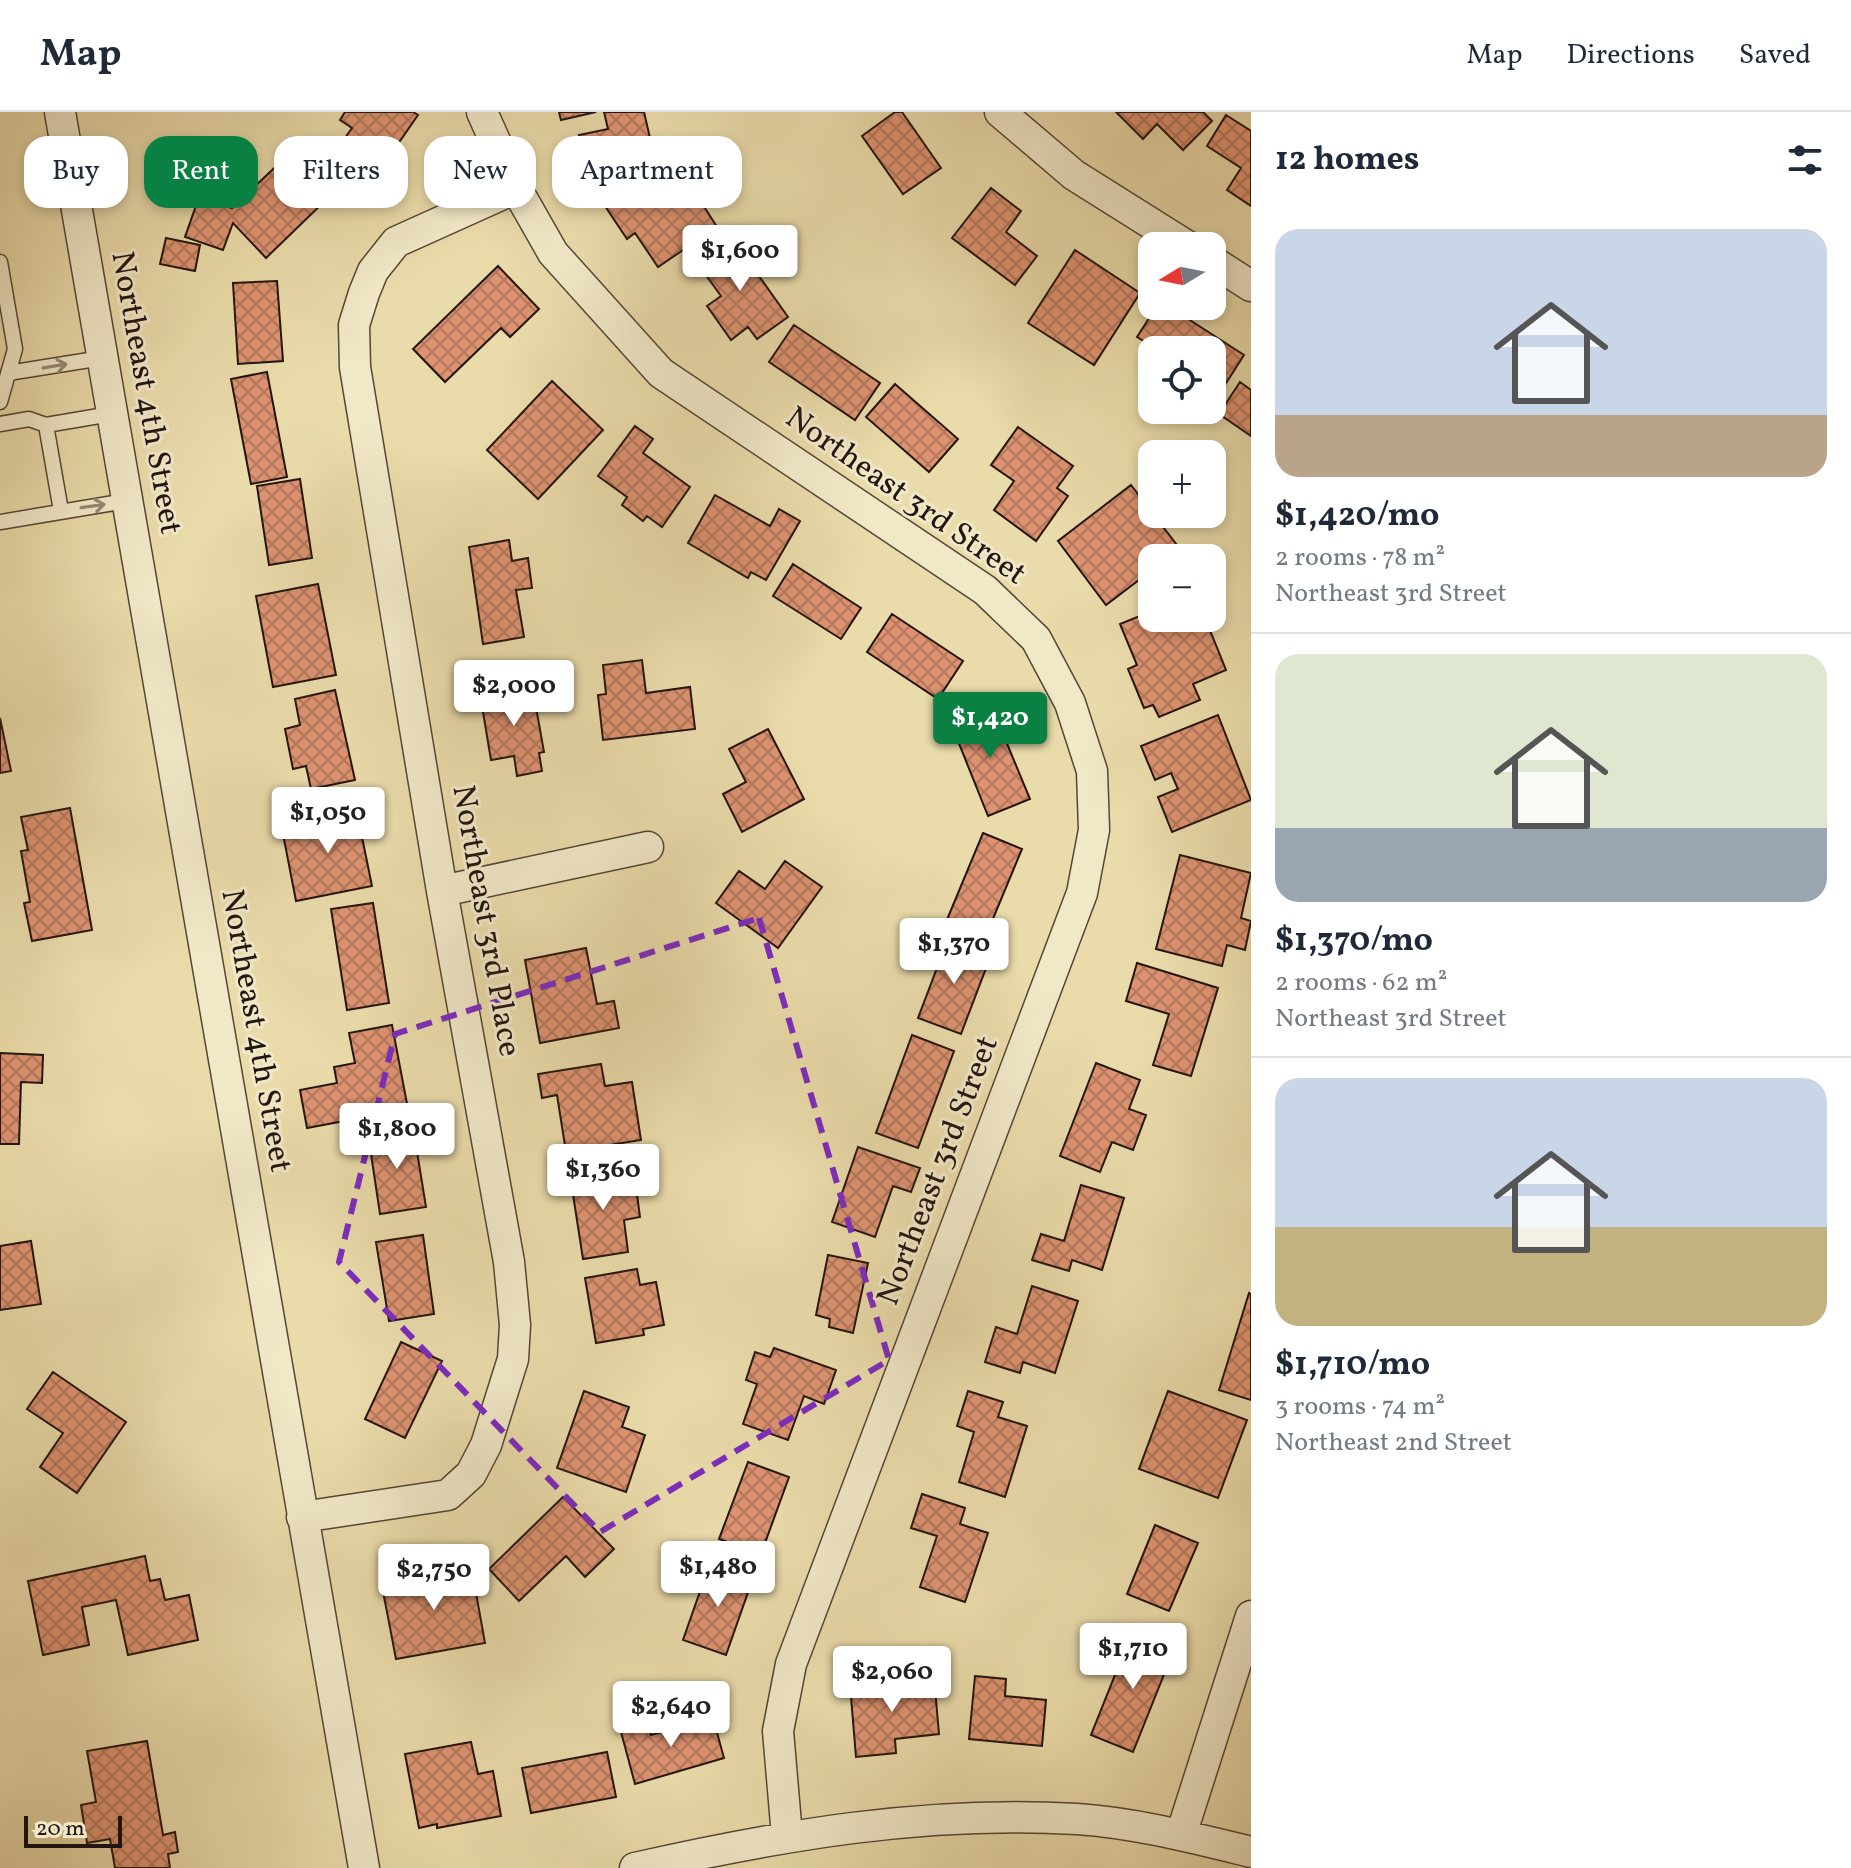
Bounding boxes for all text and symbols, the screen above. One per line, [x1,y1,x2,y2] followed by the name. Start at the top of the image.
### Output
[40,29,121,82] text: Map
[1467,36,1523,75] text: Map
[1567,36,1695,75] text: Directions
[1739,36,1811,75] text: Saved
[24,136,128,208] chip: Buy
[144,136,258,208] chip: Rent
[274,136,408,208] chip: Filters
[424,136,536,208] chip: New
[552,136,742,208] chip: Apartment
[1275,137,1419,184] text: 12 homes
[1783,138,1827,182] icon: filters
[675,225,805,293] pin: $1,600
[1138,232,1226,320] north arrow
[1138,232,1226,632] map controls
[700,233,780,269] text: $1,600
[98,248,192,538] street label: Northeast 4th Street
[1479,281,1623,425] icon: home
[1138,336,1226,424] button: locate
[42,357,67,372] one-way arrow
[776,397,1034,597] street label: Northeast 3rd Street
[1138,440,1226,528] button: +
[1275,493,1439,540] text: $1,420/mo
[80,498,105,513] one-way arrow
[1275,540,1445,576] text: 2 rooms · 78 m²
[1138,544,1226,632] button: −
[1275,576,1507,612] text: Northeast 3rd Street
[449,660,579,728] pin: $2,000
[472,668,556,704] text: $2,000
[925,692,1055,760] pin: $1,420
[951,700,1029,736] text: $1,420
[1479,706,1623,850] icon: home
[439,782,531,1060] street label: Northeast 3rd Place
[263,787,393,855] pin: $1,050
[290,795,366,831] text: $1,050
[208,886,302,1176] street label: Northeast 4th Street
[889,918,1019,986] pin: $1,370
[1275,918,1433,965] text: $1,370/mo
[918,926,990,962] text: $1,370
[1275,965,1447,1001] text: 2 rooms · 62 m²
[1275,1001,1507,1037] text: Northeast 3rd Street
[867,1030,1011,1312] street label: Northeast 3rd Street
[332,1103,462,1171] pin: $1,800
[358,1111,436,1147] text: $1,800
[1479,1130,1623,1274] icon: home
[538,1144,668,1212] pin: $1,360
[565,1152,641,1188] text: $1,360
[1275,1342,1430,1389] text: $1,710/mo
[1275,1389,1445,1425] text: 3 rooms · 74 m²
[1275,1425,1512,1461] text: Northeast 2nd Street
[653,1541,783,1609] pin: $1,480
[369,1544,499,1612] pin: $2,750
[679,1549,757,1585] text: $1,480
[396,1552,472,1588] text: $2,750
[1068,1623,1198,1691] pin: $1,710
[1098,1631,1168,1667] text: $1,710
[827,1646,957,1714] pin: $2,060
[851,1654,933,1690] text: $2,060
[606,1681,736,1749] pin: $2,640
[631,1689,711,1725] text: $2,640
[24,1812,122,1848] scale bar
[36,1814,85,1845] text: 20 m

